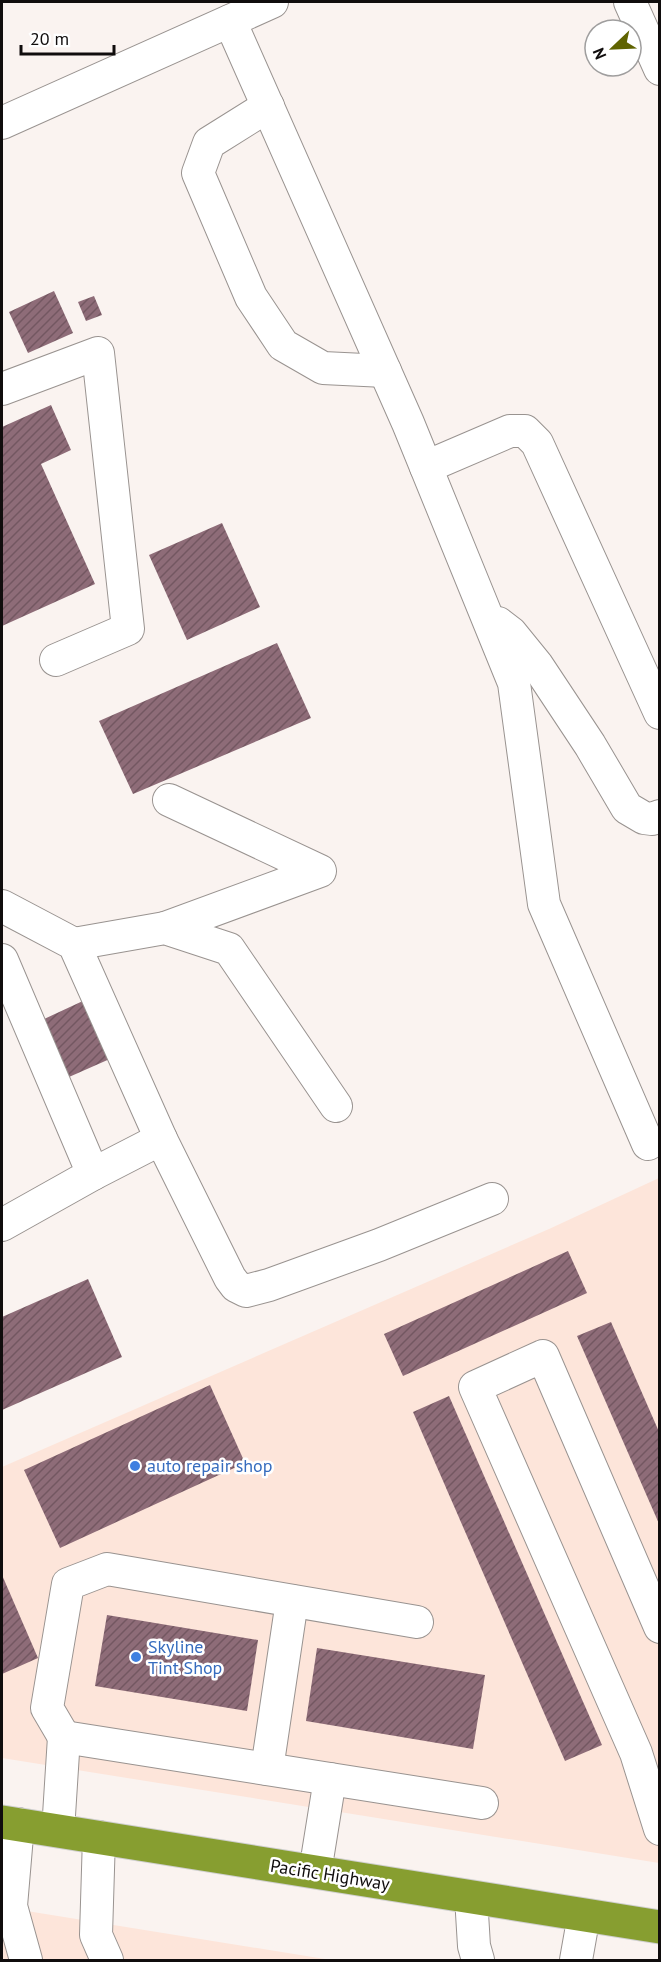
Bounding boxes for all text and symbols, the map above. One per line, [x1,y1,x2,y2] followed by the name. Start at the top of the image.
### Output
[21,18,114,56] scale bar
[583,18,643,78] north arrow
[30,27,69,50] text: 20 m
[588,45,610,63] text: N
[147,1454,272,1477] place label: auto repair shop
[128,1459,142,1473] marker: auto repair shop
[148,1635,222,1679] place label: Skyline Tint Shop
[129,1650,143,1664] marker: Skyline Tint Shop
[269,1854,392,1895] street label: Pacific Highway

